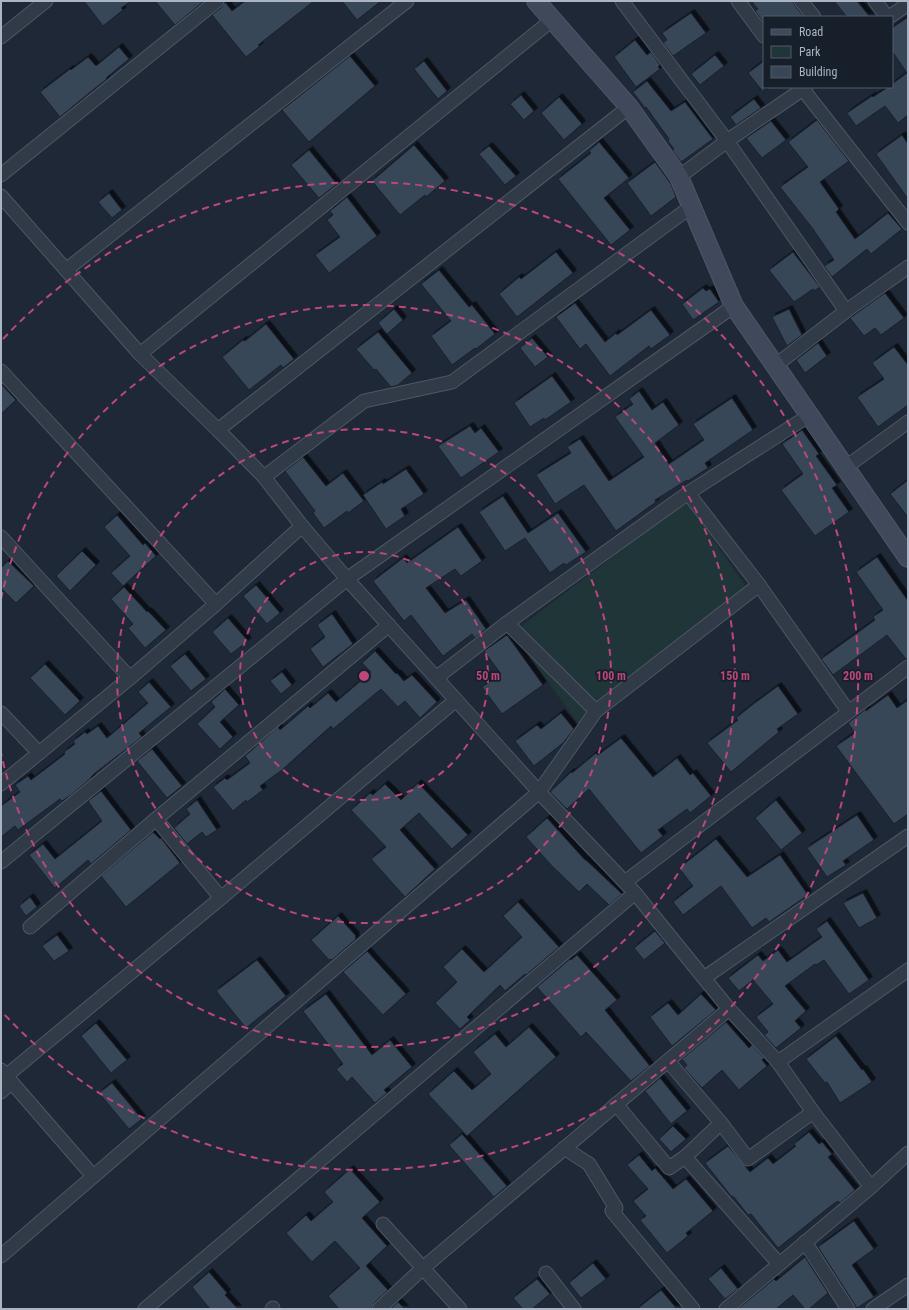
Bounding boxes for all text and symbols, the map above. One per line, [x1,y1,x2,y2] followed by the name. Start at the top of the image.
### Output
[763,16,893,88] legend
[799,25,823,39] text: Road
[799,45,821,59] text: Park
[799,65,837,79] text: Building
[357,669,371,683] centre of rings
[476,669,500,683] text: 50 m
[596,669,626,683] text: 100 m
[720,669,750,683] text: 150 m
[843,669,873,683] text: 200 m

